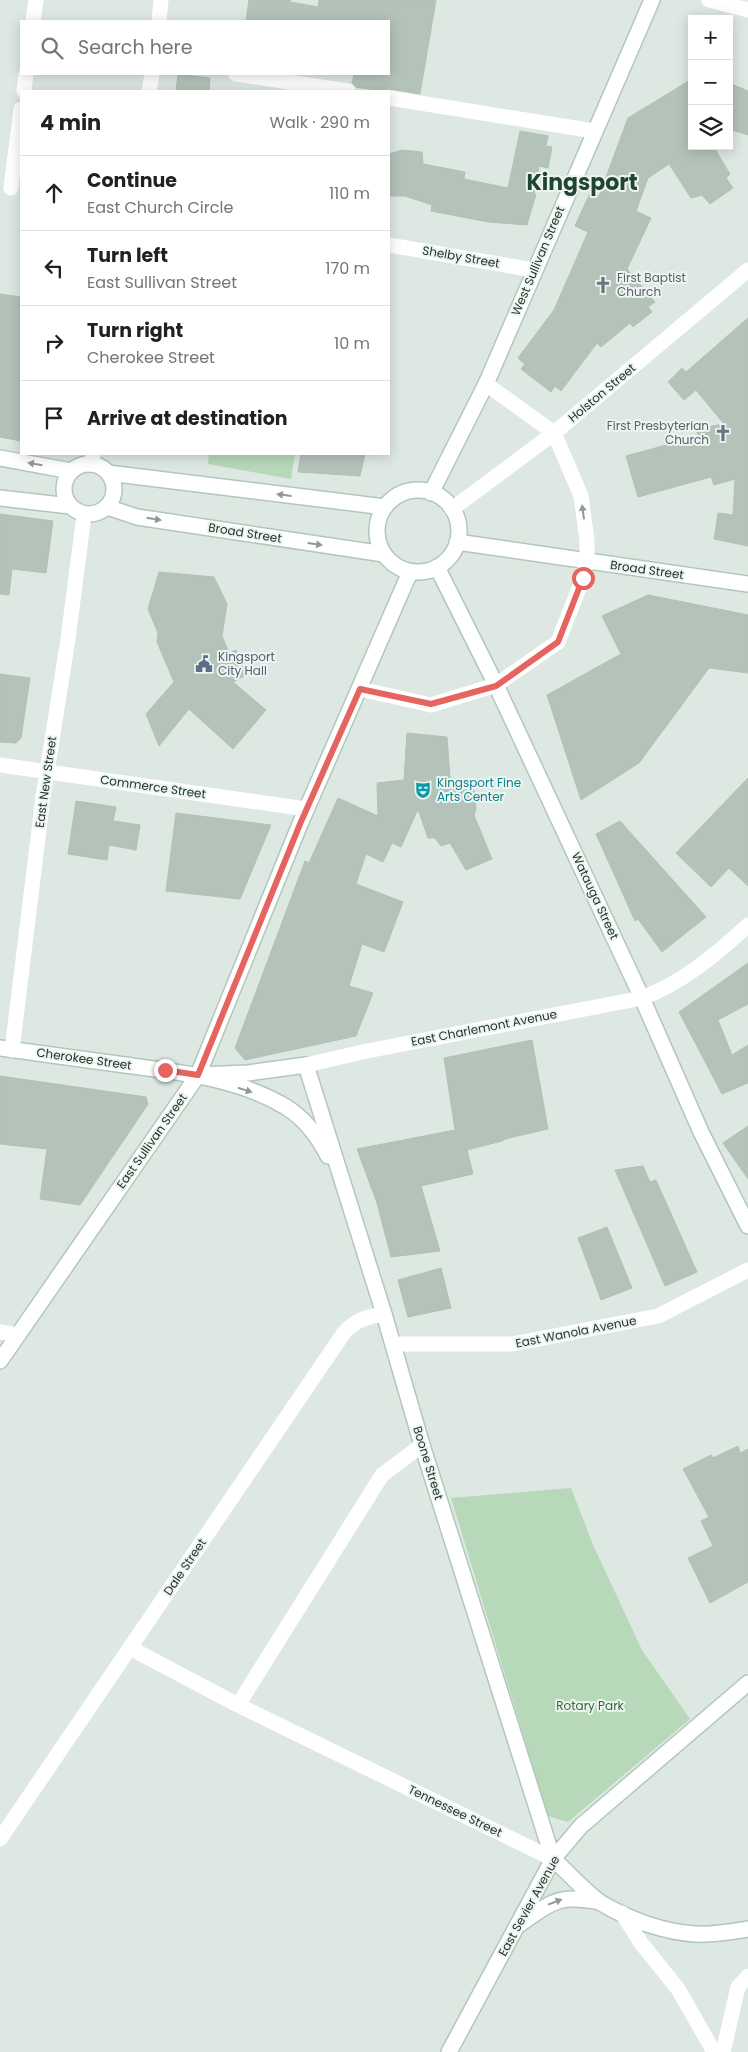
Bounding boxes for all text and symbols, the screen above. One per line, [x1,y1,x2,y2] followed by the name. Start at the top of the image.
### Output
[688,15,733,150] map controls
[688,15,733,60] button: +
[20,20,390,75] search box
[38,34,66,62] icon: search
[78,34,192,61] text: Search here
[688,60,733,105] button: −
[688,105,733,150] button: layers
[40,108,101,137] text: 4 min
[269,111,370,134] text: Walk · 290 m
[87,167,177,194] text: Continue
[526,167,638,198] district label: Kingsport
[40,179,68,207] icon: ahead
[329,182,370,205] text: 110 m
[87,196,233,219] text: East Church Circle
[507,203,568,318] street label: West Sullivan Street
[421,241,501,272] street label: Shelby Street
[87,242,168,269] text: Turn left
[40,254,68,282] icon: left
[325,257,370,280] text: 170 m
[617,269,686,300] place label: First Baptist Church
[87,271,237,294] text: East Sullivan Street
[593,275,613,295] church icon: First Baptist Church
[87,317,183,344] text: Turn right
[40,329,68,357] icon: right
[334,332,370,355] text: 10 m
[87,346,215,369] text: Cherokee Street
[564,359,639,426] street label: Holston Street
[40,404,68,432] icon: arrive
[87,405,288,432] text: Arrive at destination
[607,417,709,448] place label: First Presbyterian Church
[713,423,733,443] church icon: First Presbyterian Church
[27,460,43,468] one-way arrow
[276,491,292,499] one-way arrow
[579,504,587,520] one-way arrow
[146,516,162,524] one-way arrow
[207,518,283,547] street label: Broad Street
[307,540,323,548] one-way arrow
[609,556,685,583] street label: Broad Street
[572,567,595,590] route start
[218,648,275,679] place label: Kingsport City Hall
[194,654,214,674] public building icon: Kingsport City Hall
[31,735,60,829] street label: East New Street
[99,771,207,802] street label: Commerce Street
[437,774,521,805] place label: Kingsport Fine Arts Center
[413,780,433,800] theatre icon: Kingsport Fine Arts Center
[568,849,623,942] street label: Watauga Street
[409,1005,558,1050] street label: East Charlemont Avenue
[35,1043,133,1074] street label: Cherokee Street
[154,1059,177,1082] route end
[238,1086,253,1094] one-way arrow
[112,1090,191,1192] street label: East Sullivan Street
[514,1311,638,1352] street label: East Wanola Avenue
[409,1424,448,1502] street label: Boone Street
[159,1535,210,1599] street label: Dale Street
[556,1697,625,1714] park label: Rotary Park
[405,1780,505,1841] street label: Tennessee Street
[494,1852,563,1959] street label: East Sevier Avenue
[548,1898,563,1905] one-way arrow

